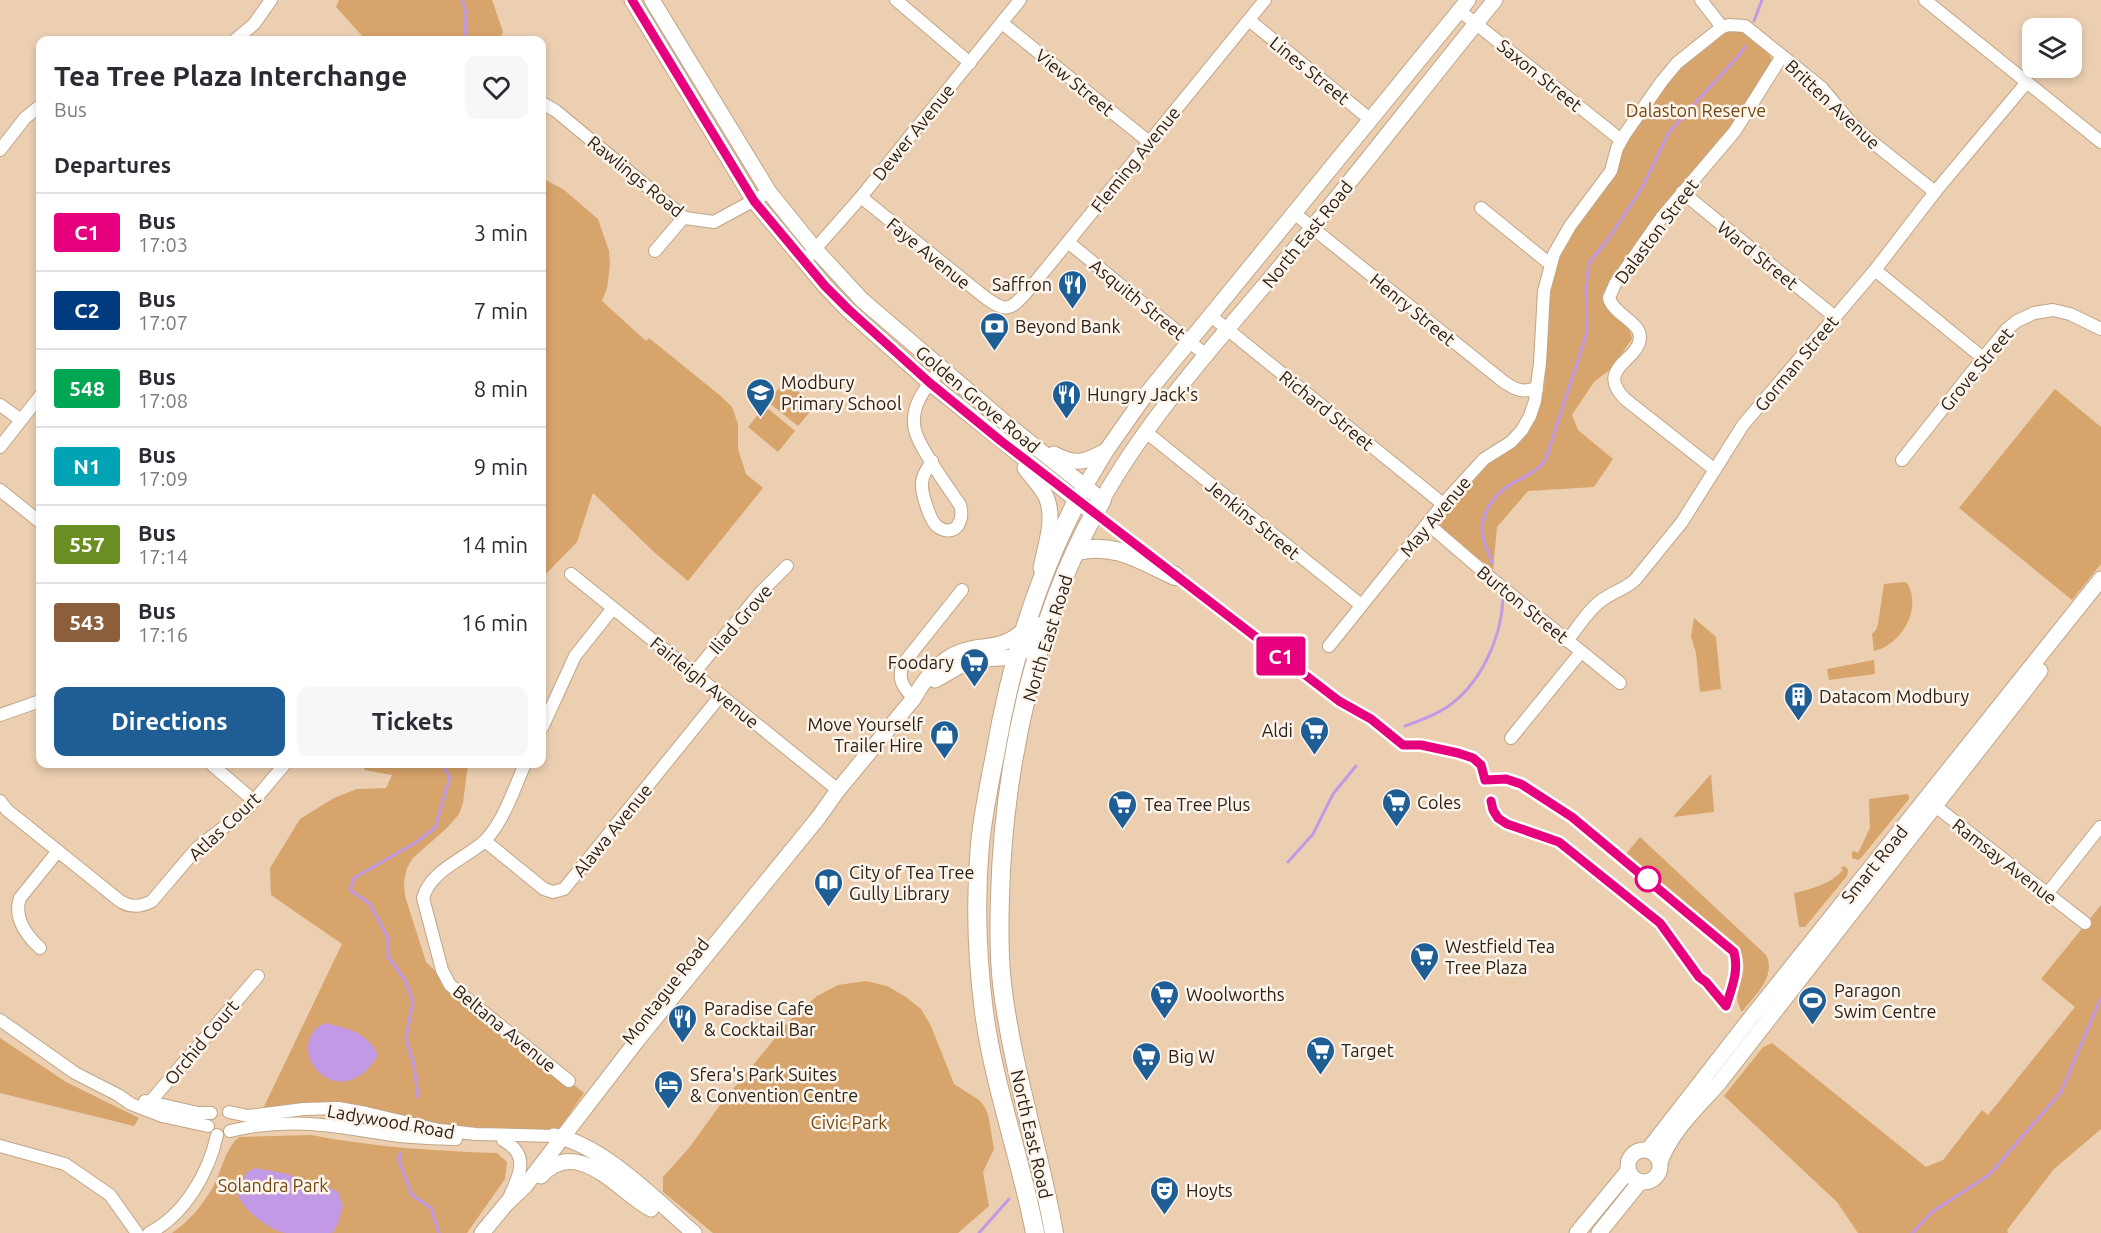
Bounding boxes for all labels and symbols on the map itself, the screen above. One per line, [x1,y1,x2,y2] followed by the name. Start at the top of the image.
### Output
[1266,32,1354,108] street label: Lines Street
[1494,35,1586,115] street label: Saxon Street
[1032,44,1118,120] street label: View Street
[1782,55,1884,153] street label: Britten Avenue
[868,80,958,184] street label: Dewer Avenue
[1626,100,1766,120] park label: Dalaston Reserve
[1087,102,1183,216] street label: Fleming Avenue
[584,131,688,221] street label: Rawlings Road
[1610,175,1702,287] street label: Dalaston Street
[1258,177,1356,291] street label: North East Road
[883,213,975,293] street label: Faye Avenue
[1714,217,1802,293] street label: Ward Street
[1086,255,1190,343] street label: Asquith Street
[1057,268,1089,310] restaurant icon: Saffron
[1367,269,1459,349] street label: Henry Street
[992,274,1052,294] place label: Saffron
[978,310,1010,352] bank icon: Beyond Bank
[1750,311,1842,415] street label: Gorman Street
[1015,316,1121,336] place label: Beyond Bank
[1935,323,2017,415] street label: Grove Street
[912,341,1044,457] street label: Golden Grove Road
[1276,366,1378,454] street label: Richard Street
[781,372,902,413] place label: Modbury Primary School
[744,376,776,418] school or university icon: Modbury Primary School
[1050,378,1082,420] restaurant icon: Hungry Jack's
[1087,384,1198,404] place label: Hungry Jack's
[1396,472,1474,560] street label: May Avenue
[1202,475,1304,563] street label: Jenkins Street
[1474,561,1572,647] street label: Burton Street
[1018,572,1076,704] street label: North East Road
[704,580,776,658] street label: Iliad Grove
[647,632,763,732] street label: Fairleigh Avenue
[1254,636,1308,676] line badge: C1
[959,646,991,688] supermarket icon: Foodary
[888,652,954,672] place label: Foodary
[1782,680,1814,722] building icon: Datacom Modbury
[1819,686,1969,706] place label: Datacom Modbury
[807,714,923,755] place label: Move Yourself Trailer Hire
[1298,714,1330,756] supermarket icon: Aldi
[928,718,960,760] shop icon: Move Yourself Trailer Hire
[1262,720,1293,740] place label: Aldi
[568,780,656,880] street label: Alawa Avenue
[1380,786,1412,828] supermarket icon: Coles
[184,788,264,864] street label: Atlas Court
[1107,788,1139,830] supermarket icon: Tea Tree Plus
[1417,792,1461,812] place label: Coles
[1144,794,1250,814] place label: Tea Tree Plus
[1949,814,2061,908] street label: Ramsay Avenue
[1837,821,1911,907] street label: Smart Road
[849,862,974,903] place label: City of Tea Tree Gully Library
[812,866,844,908] library icon: City of Tea Tree Gully Library
[1635,866,1661,892] unlabelled marker
[617,934,713,1048] street label: Montague Road
[1445,936,1555,977] place label: Westfield Tea Tree Plaza
[1408,940,1440,982] supermarket icon: Westfield Tea Tree Plaza
[1149,978,1181,1020] supermarket icon: Woolworths
[449,980,561,1076] street label: Beltana Avenue
[1834,980,1936,1021] place label: Paragon Swim Centre
[1186,984,1285,1004] place label: Woolworths
[1797,984,1829,1026] sports icon: Paragon Swim Centre
[160,996,242,1088] street label: Orchid Court
[704,998,816,1039] place label: Paradise Cafe & Cocktail Bar
[667,1002,699,1044] restaurant icon: Paradise Cafe & Cocktail Bar
[1304,1034,1336,1076] supermarket icon: Target
[1131,1040,1163,1082] supermarket icon: Big W
[1341,1040,1394,1060] place label: Target
[1168,1046,1215,1066] place label: Big W
[690,1064,858,1105] place label: Sfera's Park Suites & Convention Centre
[653,1068,685,1110] hotel icon: Sfera's Park Suites & Convention Centre
[1007,1068,1057,1200] street label: North East Road
[326,1100,456,1142] street label: Ladywood Road
[811,1112,887,1132] park label: Civic Park
[1149,1174,1181,1216] theatre icon: Hoyts
[218,1175,328,1195] park label: Solandra Park
[1186,1180,1233,1200] place label: Hoyts

